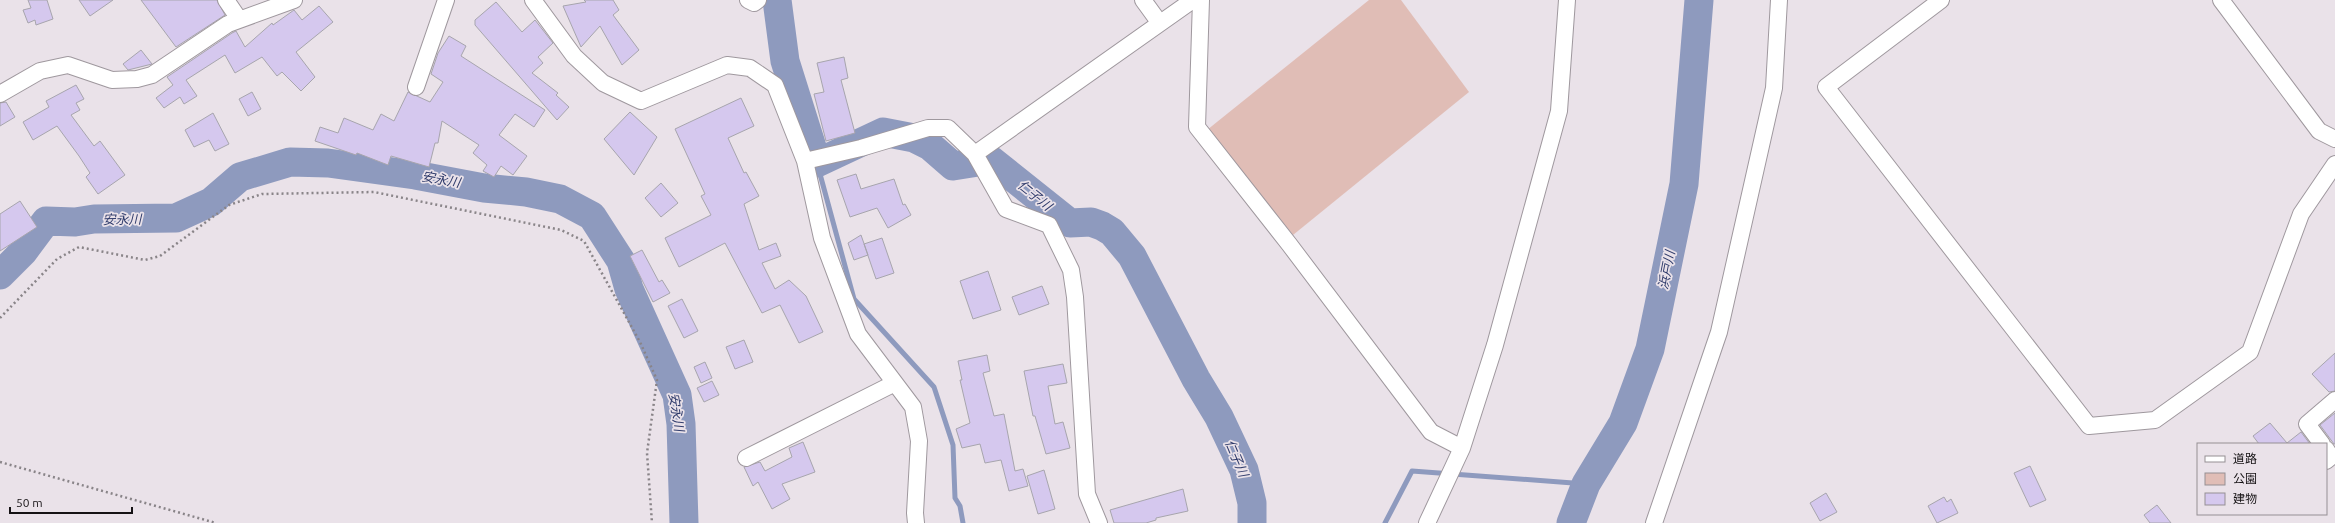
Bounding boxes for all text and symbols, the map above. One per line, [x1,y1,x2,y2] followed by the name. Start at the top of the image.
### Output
[421,169,463,190] water label: 安永川
[1015,177,1056,214] water label: 仁子川
[102,212,144,226] water label: 安永川
[1655,248,1677,290] water label: 浜戸川
[667,392,687,434] water label: 安永川
[1223,437,1252,481] water label: 仁子川
[2197,443,2327,515] legend
[2233,452,2257,465] text: 道路
[2233,472,2257,485] text: 公園
[10,489,132,515] scale bar
[2233,492,2257,505] text: 建物
[16,496,43,509] text: 50 m

